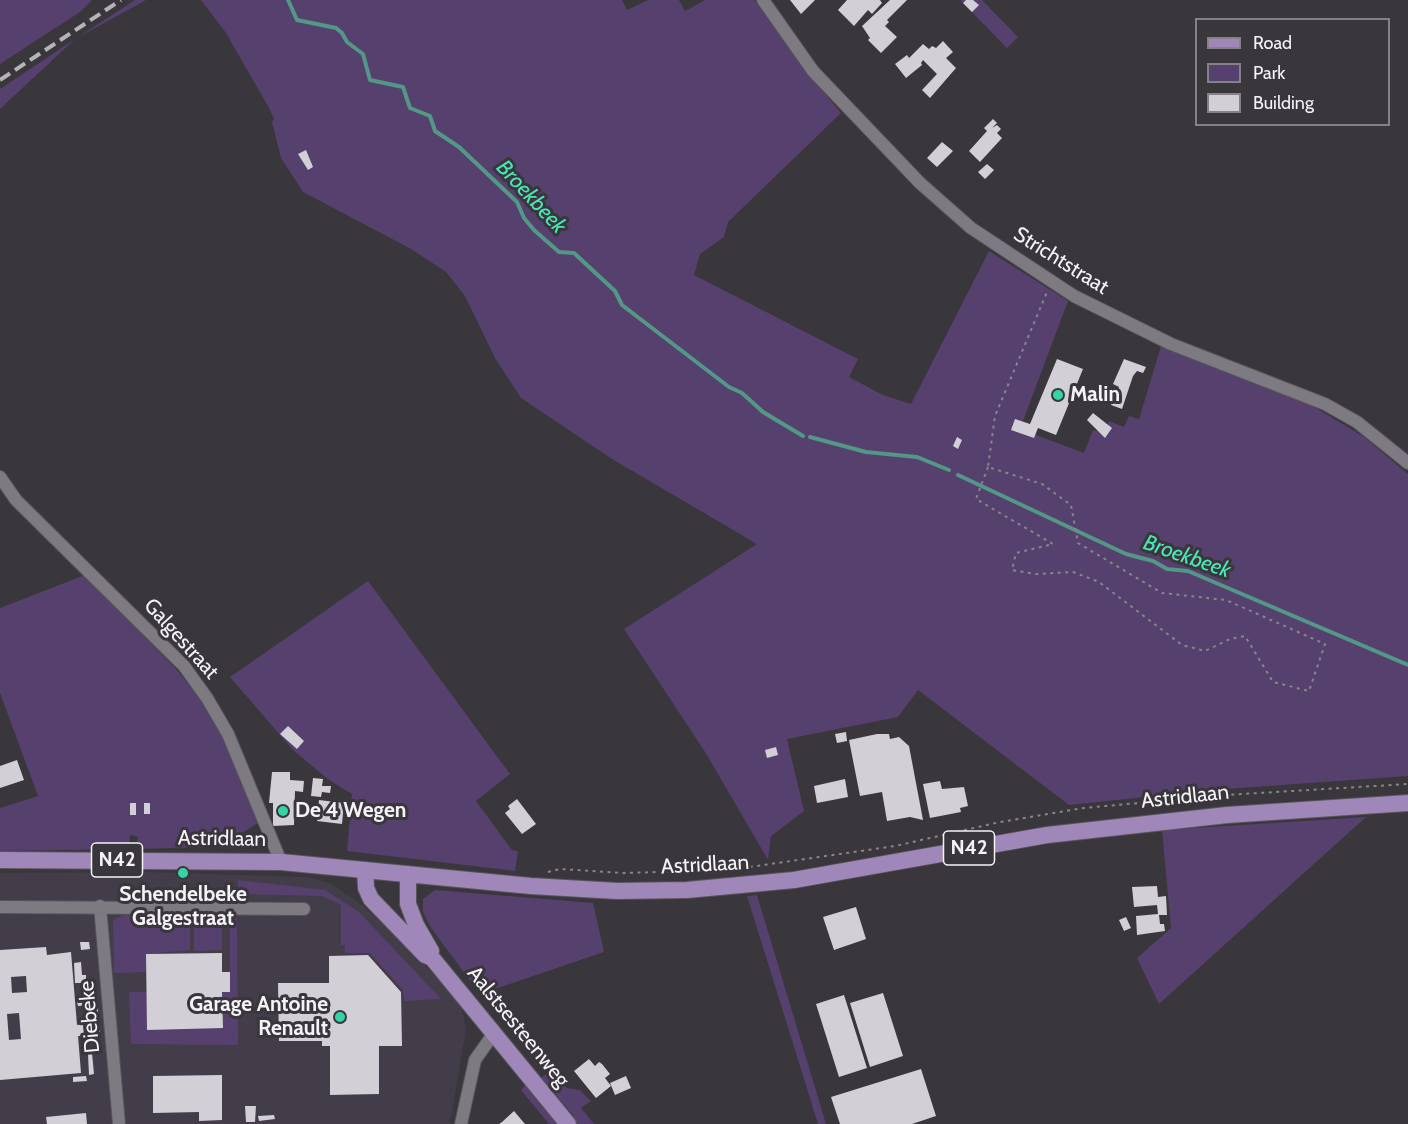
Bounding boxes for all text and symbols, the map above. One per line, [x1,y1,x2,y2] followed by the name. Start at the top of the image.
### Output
[1195,18,1390,126] legend
[1253,32,1292,54] text: Road
[1253,62,1285,84] text: Park
[1253,92,1314,114] text: Building
[490,155,572,239] water label: Broekbeek
[1009,222,1113,300] street label: Strichtstraat
[1070,382,1120,408] place label: Malin
[1051,388,1065,402] marker: Malin
[1140,530,1234,584] water label: Broekbeek
[138,594,224,684] street label: Galgestraat
[1140,780,1230,814] street label: Astridlaan
[295,798,406,824] place label: De 4 Wegen
[276,804,290,818] marker: De 4 Wegen
[178,826,266,852] street label: Astridlaan
[944,831,994,865] road number: N42
[92,843,142,877] road number: N42
[660,850,750,880] street label: Astridlaan
[176,866,190,880] marker: Schendelbeke Galgestraat
[119,882,247,932] place label: Schendelbeke Galgestraat
[462,961,574,1093] street label: Aalstsesteenweg
[74,980,106,1054] street label: Diebeke
[189,992,328,1042] place label: Garage Antoine Renault
[333,1010,347,1024] marker: Garage Antoine Renault

